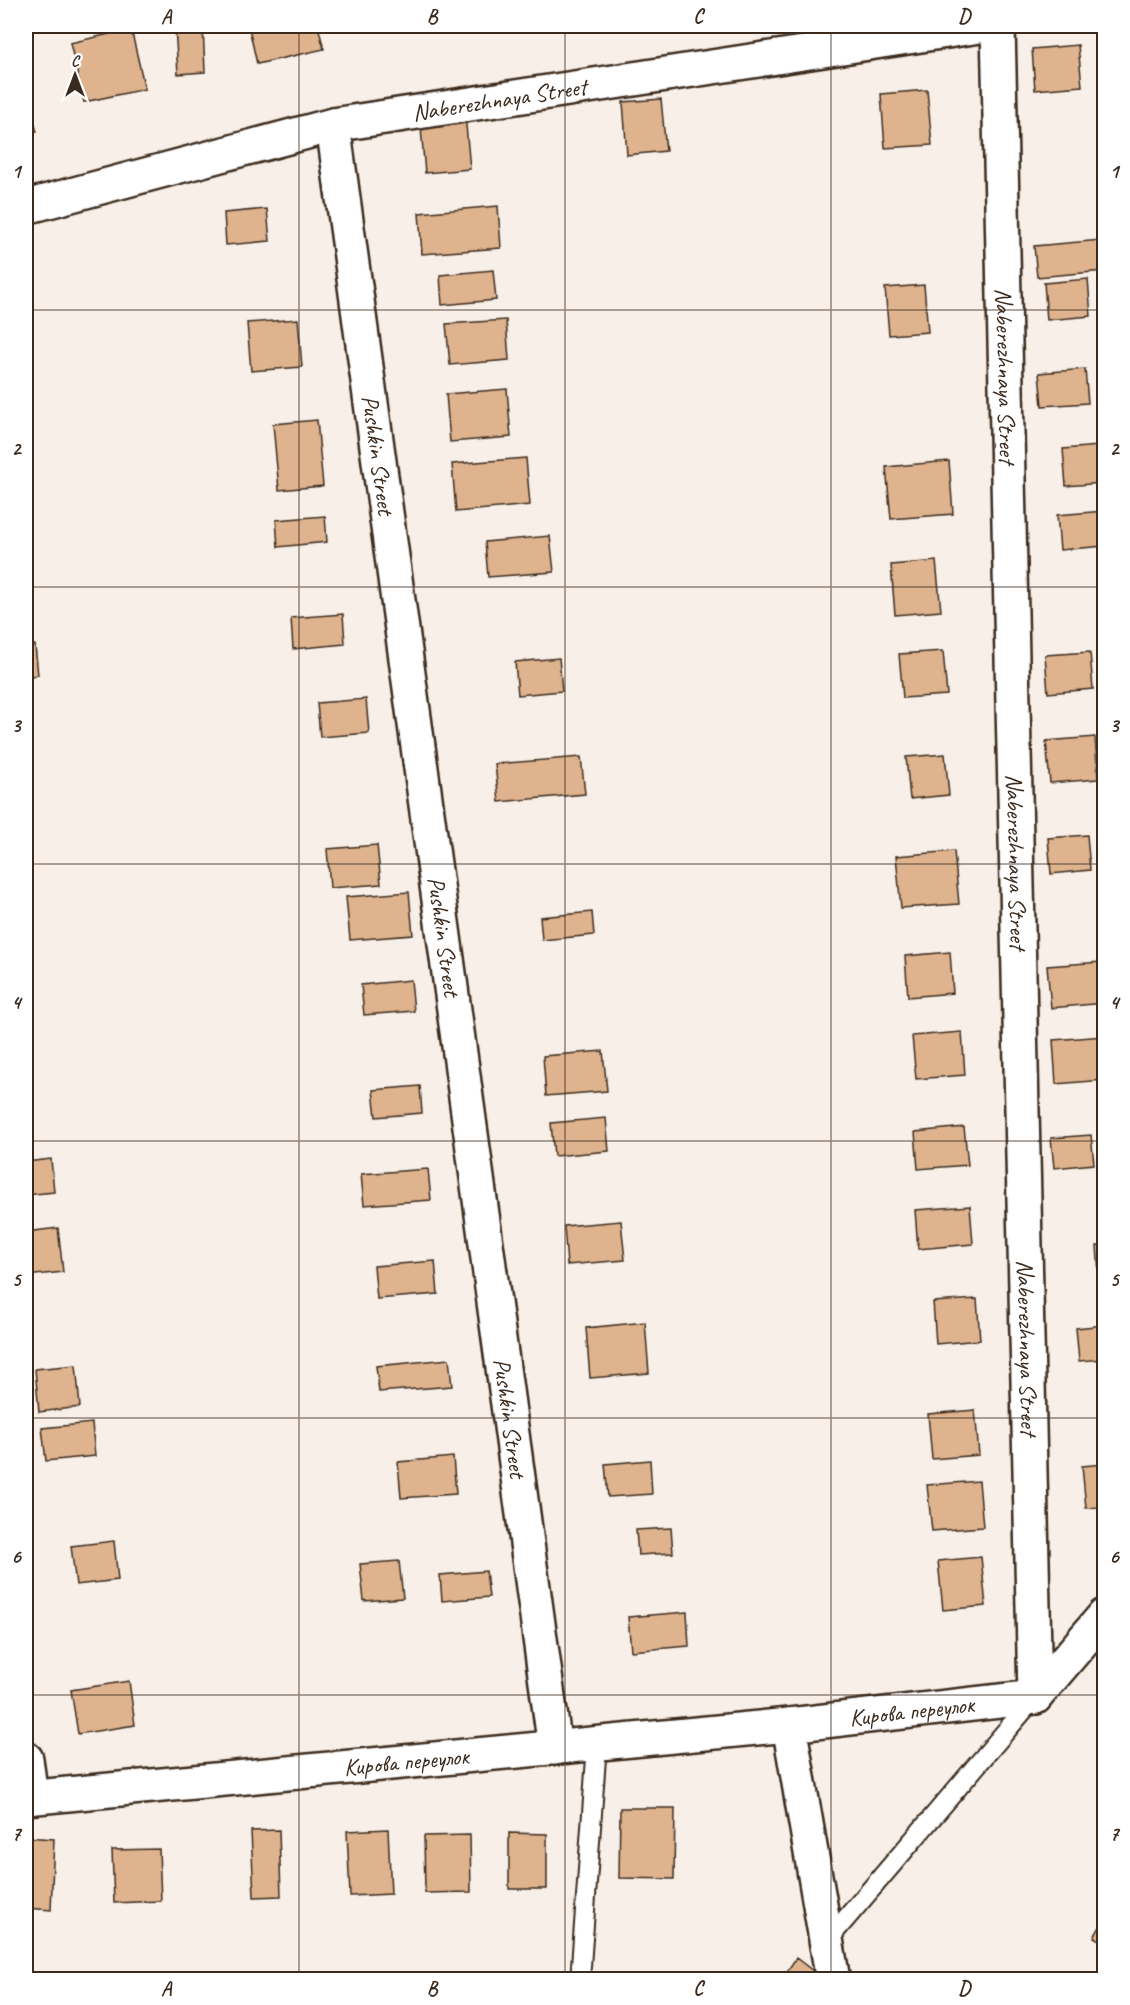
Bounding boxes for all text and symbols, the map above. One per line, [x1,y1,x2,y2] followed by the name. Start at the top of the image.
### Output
[161,4,173,29] text: A
[427,4,439,29] text: B
[693,4,705,29] text: C
[958,4,972,29] text: D
[45,45,105,105] north arrow
[71,51,81,71] text: С
[410,71,591,128] street label: Naberezhnaya Street
[12,159,23,184] text: 1
[1110,159,1121,184] text: 1
[989,288,1023,467] street label: Naberezhnaya Street
[355,393,401,519] street label: Pushkin Street
[12,436,23,461] text: 2
[1110,436,1121,461] text: 2
[12,713,23,738] text: 3
[1110,713,1121,738] text: 3
[1000,774,1034,953] street label: Naberezhnaya Street
[421,875,467,1000] street label: Pushkin Street
[12,990,24,1015] text: 4
[1110,990,1122,1015] text: 4
[1010,1260,1044,1439] street label: Naberezhnaya Street
[12,1267,23,1292] text: 5
[1110,1267,1121,1292] text: 5
[487,1356,533,1482] street label: Pushkin Street
[11,1544,22,1569] text: 6
[1109,1544,1120,1569] text: 6
[848,1689,978,1733] street label: Кирова переулок
[342,1740,472,1783] street label: Кирова переулок
[12,1821,23,1846] text: 7
[1110,1821,1121,1846] text: 7
[161,1976,173,2001] text: A
[427,1976,439,2001] text: B
[693,1976,705,2001] text: C
[958,1976,972,2001] text: D

